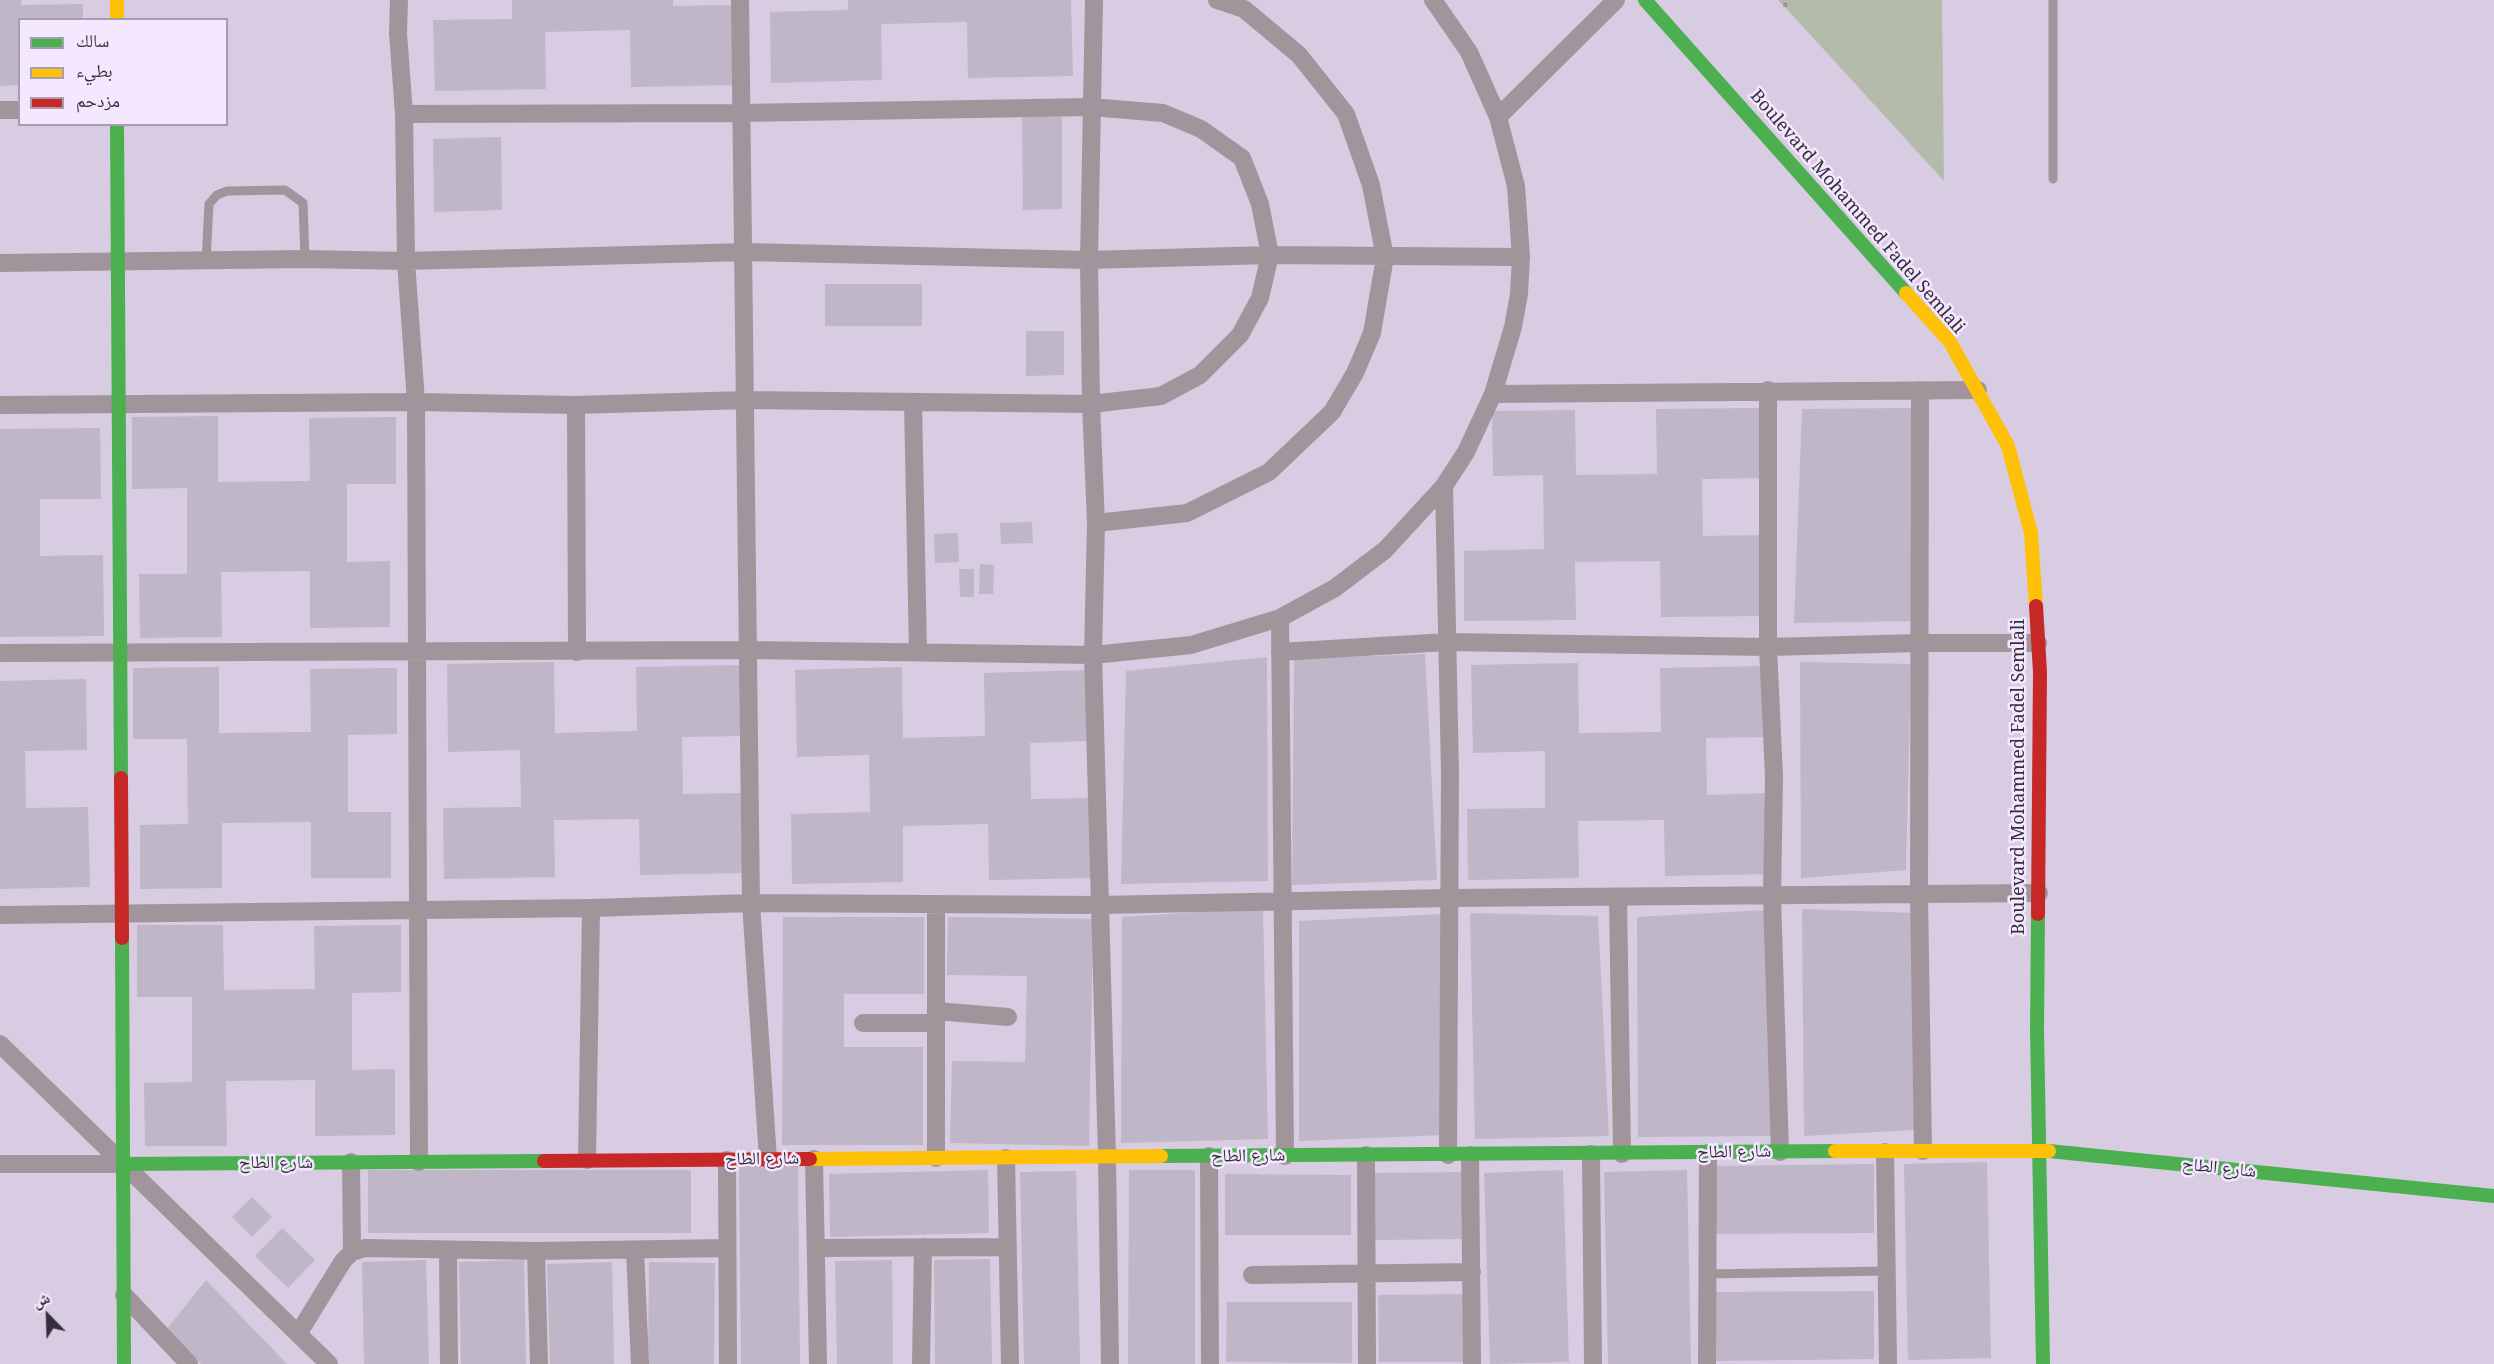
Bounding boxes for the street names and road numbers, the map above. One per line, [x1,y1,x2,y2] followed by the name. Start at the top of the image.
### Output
[1745,86,1969,338] street label: Boulevard Mohammed Fadel Semlali
[2008,619,2030,935] street label: Boulevard Mohammed Fadel Semlali
[1697,1141,1771,1163] street label: شارع الطاح
[1211,1145,1285,1167] street label: شارع الطاح
[725,1148,799,1170] street label: شارع الطاح
[239,1152,313,1174] street label: شارع الطاح
[2181,1153,2257,1183] street label: شارع الطاح

